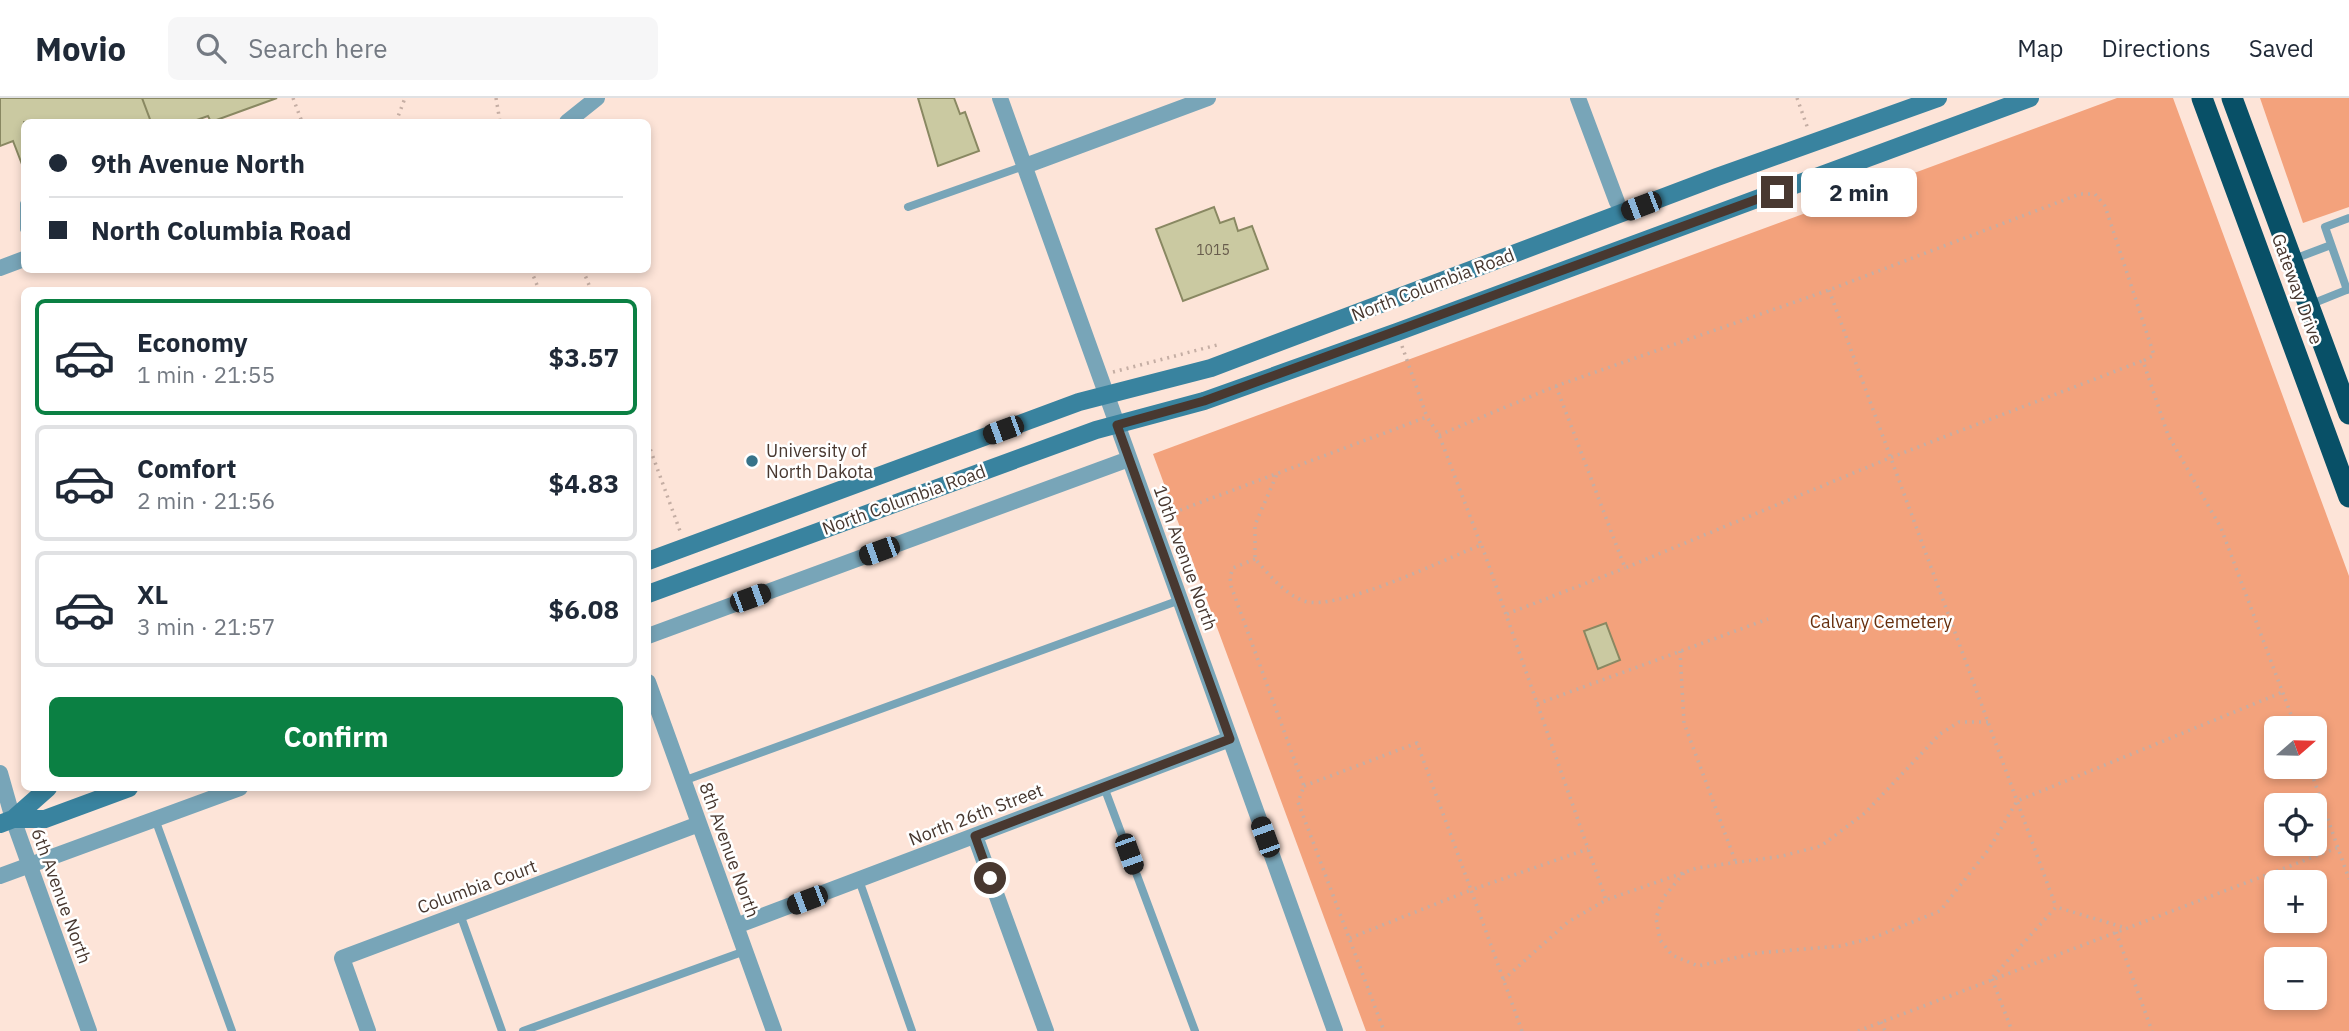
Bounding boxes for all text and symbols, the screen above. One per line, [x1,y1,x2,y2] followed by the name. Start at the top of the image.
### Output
[168,17,658,80] search box
[35,27,126,70] text: Movio
[192,29,230,67] icon: search
[248,31,388,65] text: Search here
[2017,32,2063,64] text: Map
[2101,32,2211,64] text: Directions
[2249,32,2314,64] text: Saved
[91,146,305,180] text: 9th Avenue North
[1802,168,1917,217] callout: 2 min
[1761,176,1793,208] route end
[1829,177,1889,207] text: 2 min
[1618,189,1665,223] car
[91,213,351,247] text: North Columbia Road
[2267,230,2328,348] street label: Gateway Drive
[1196,241,1230,259] house number: 1015
[1348,243,1517,326] street label: North Columbia Road
[137,325,248,359] text: Economy
[53,326,116,389] icon: car
[549,340,619,374] text: $3.57
[137,359,275,389] text: 1 min · 21:55
[980,413,1027,447] car
[766,439,874,483] place label: University of North Dakota
[137,451,236,485] text: Comfort
[53,452,116,515] icon: car
[744,453,760,469] marker: University of North Dakota
[819,459,989,540] street label: North Columbia Road
[549,466,619,500] text: $4.83
[1149,482,1222,634] street label: 10th Avenue North
[137,485,275,515] text: 2 min · 21:56
[856,534,903,568] car
[137,577,168,611] text: XL
[53,578,116,641] icon: car
[727,581,774,615] car
[549,592,619,626] text: $6.08
[1810,610,1952,633] park label: Calvary Cemetery
[137,611,275,641] text: 3 min · 21:57
[49,697,623,777] button: Confirm
[2264,716,2328,779] north arrow
[2264,716,2327,1010] map controls
[905,778,1046,851] street label: North 26th Street
[694,779,765,920] street label: 8th Avenue North
[2264,793,2327,856] button: locate
[1248,814,1283,860] car
[26,825,97,966] street label: 6th Avenue North
[1112,831,1147,877] car
[414,854,540,919] street label: Columbia Court
[974,862,1006,894] route start
[2264,870,2327,933] button: +
[784,883,831,917] car
[2264,947,2327,1010] button: −

